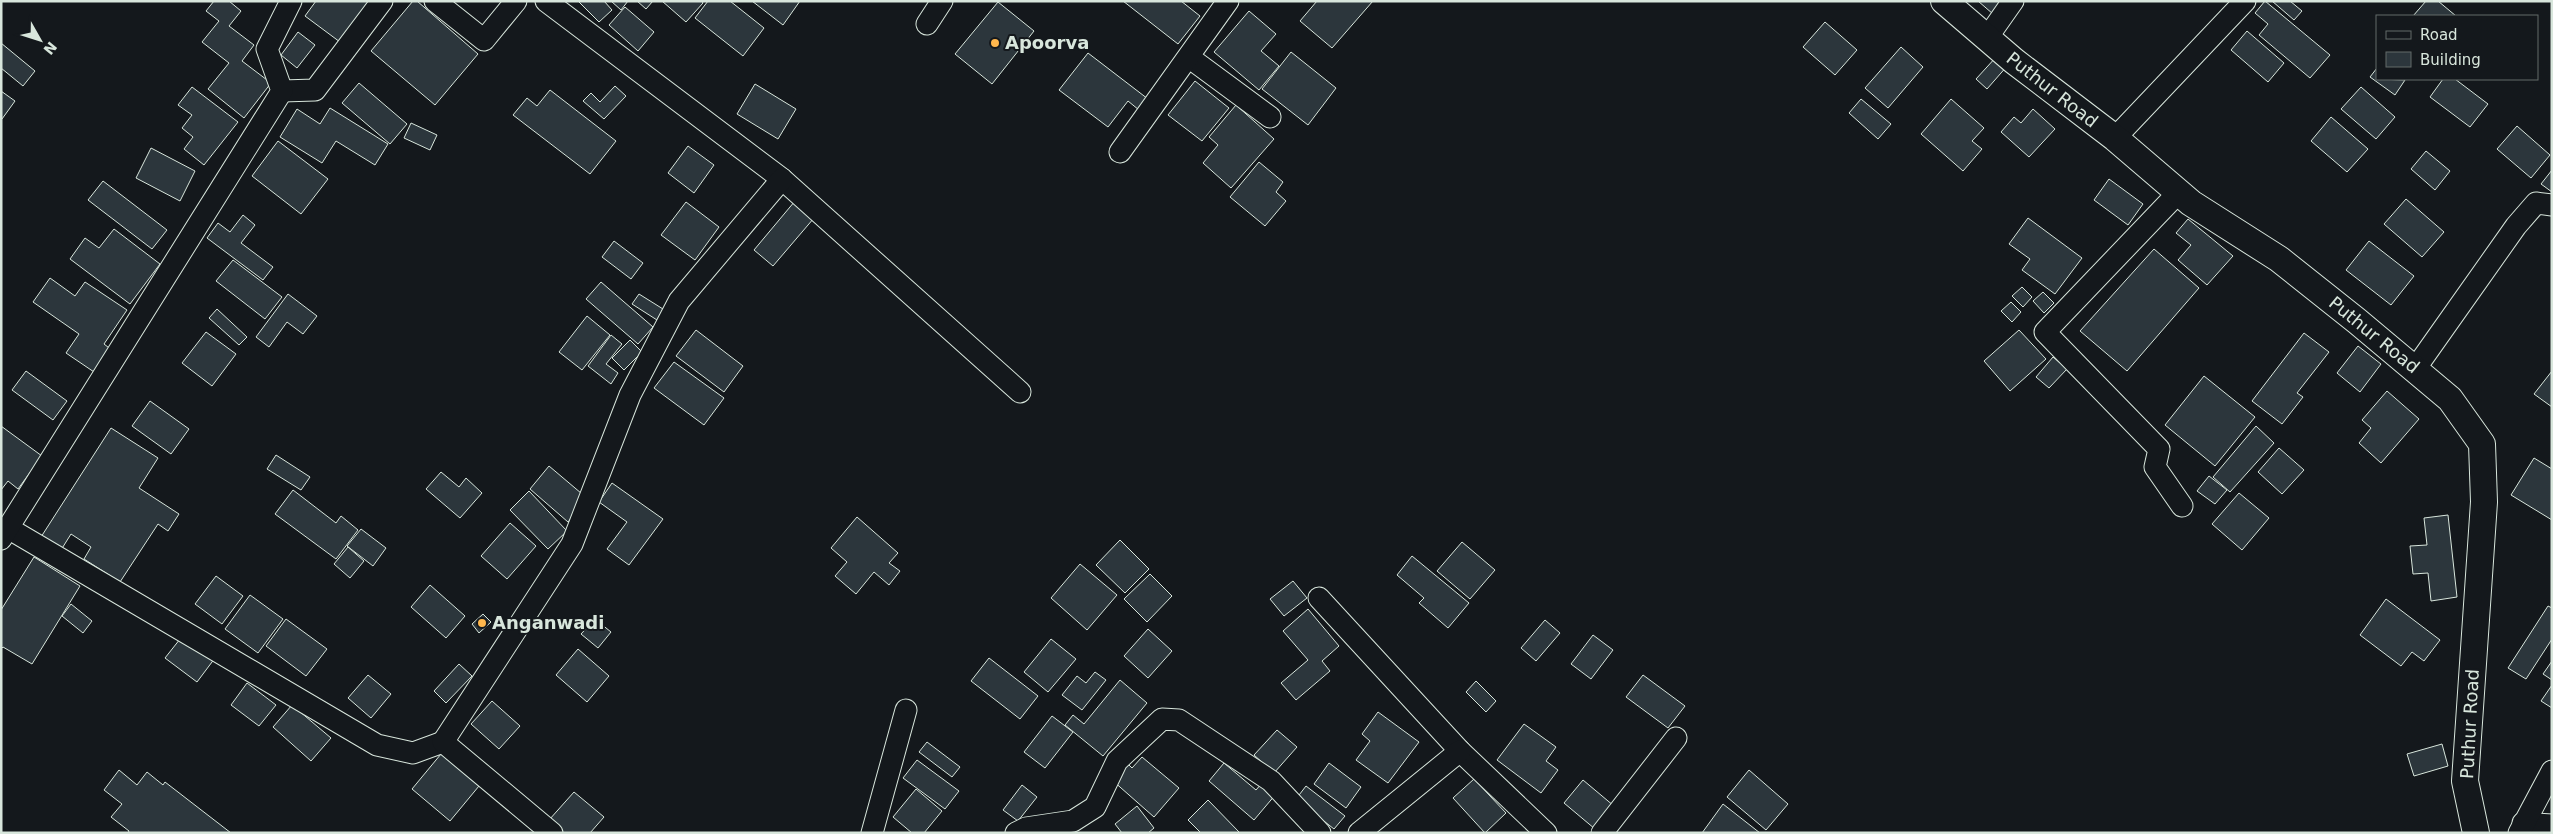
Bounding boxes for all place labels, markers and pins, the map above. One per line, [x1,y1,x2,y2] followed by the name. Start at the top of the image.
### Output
[1005,32,1089,53] place label: Apoorva
[989,37,1001,49] marker: Apoorva
[492,612,604,633] place label: Anganwadi
[476,617,488,629] marker: Anganwadi

